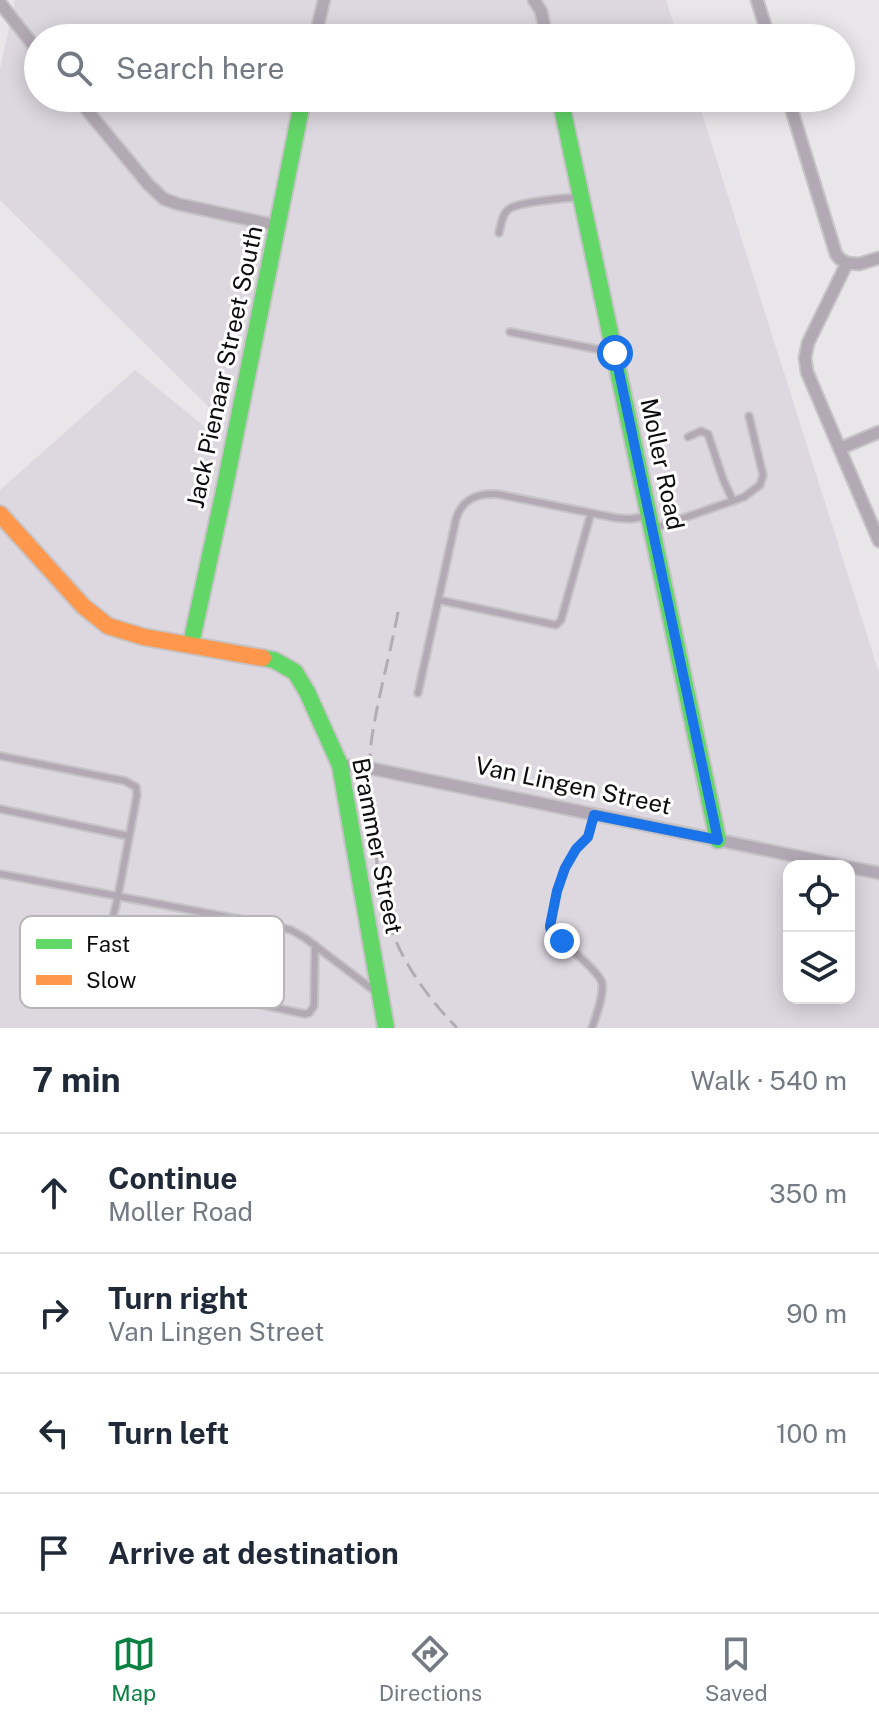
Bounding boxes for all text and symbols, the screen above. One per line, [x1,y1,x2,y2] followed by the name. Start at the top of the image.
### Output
[24,24,855,112] search box
[52,46,96,90] icon: search
[116,50,284,86] text: Search here
[180,223,268,510] street label: Jack Pienaar Street South
[597,335,633,371] route start
[635,395,691,532] street label: Moller Road
[473,751,674,819] street label: Van Lingen Street
[347,755,409,936] street label: Brammer Street
[783,860,855,1004] map controls
[783,860,855,932] button: locate
[20,916,284,1008] legend
[544,923,580,959] route end
[86,931,130,957] text: Fast
[783,932,855,1004] button: layers
[86,967,136,993] text: Slow
[32,1060,121,1100] text: 7 min
[690,1065,847,1096] text: Walk · 540 m
[108,1160,238,1196] text: Continue
[32,1171,76,1215] icon: ahead
[769,1178,847,1209] text: 350 m
[108,1196,253,1227] text: Moller Road
[108,1280,248,1316] text: Turn right
[32,1291,76,1335] icon: right
[786,1298,847,1329] text: 90 m
[108,1316,324,1347] text: Van Lingen Street
[32,1411,76,1455] icon: left
[108,1415,229,1451] text: Turn left
[776,1418,847,1449] text: 100 m
[32,1531,76,1575] icon: arrive
[108,1535,399,1571] text: Arrive at destination
[111,1632,156,1706] tab: Map
[379,1632,482,1706] tab: Directions
[705,1632,768,1706] tab: Saved

